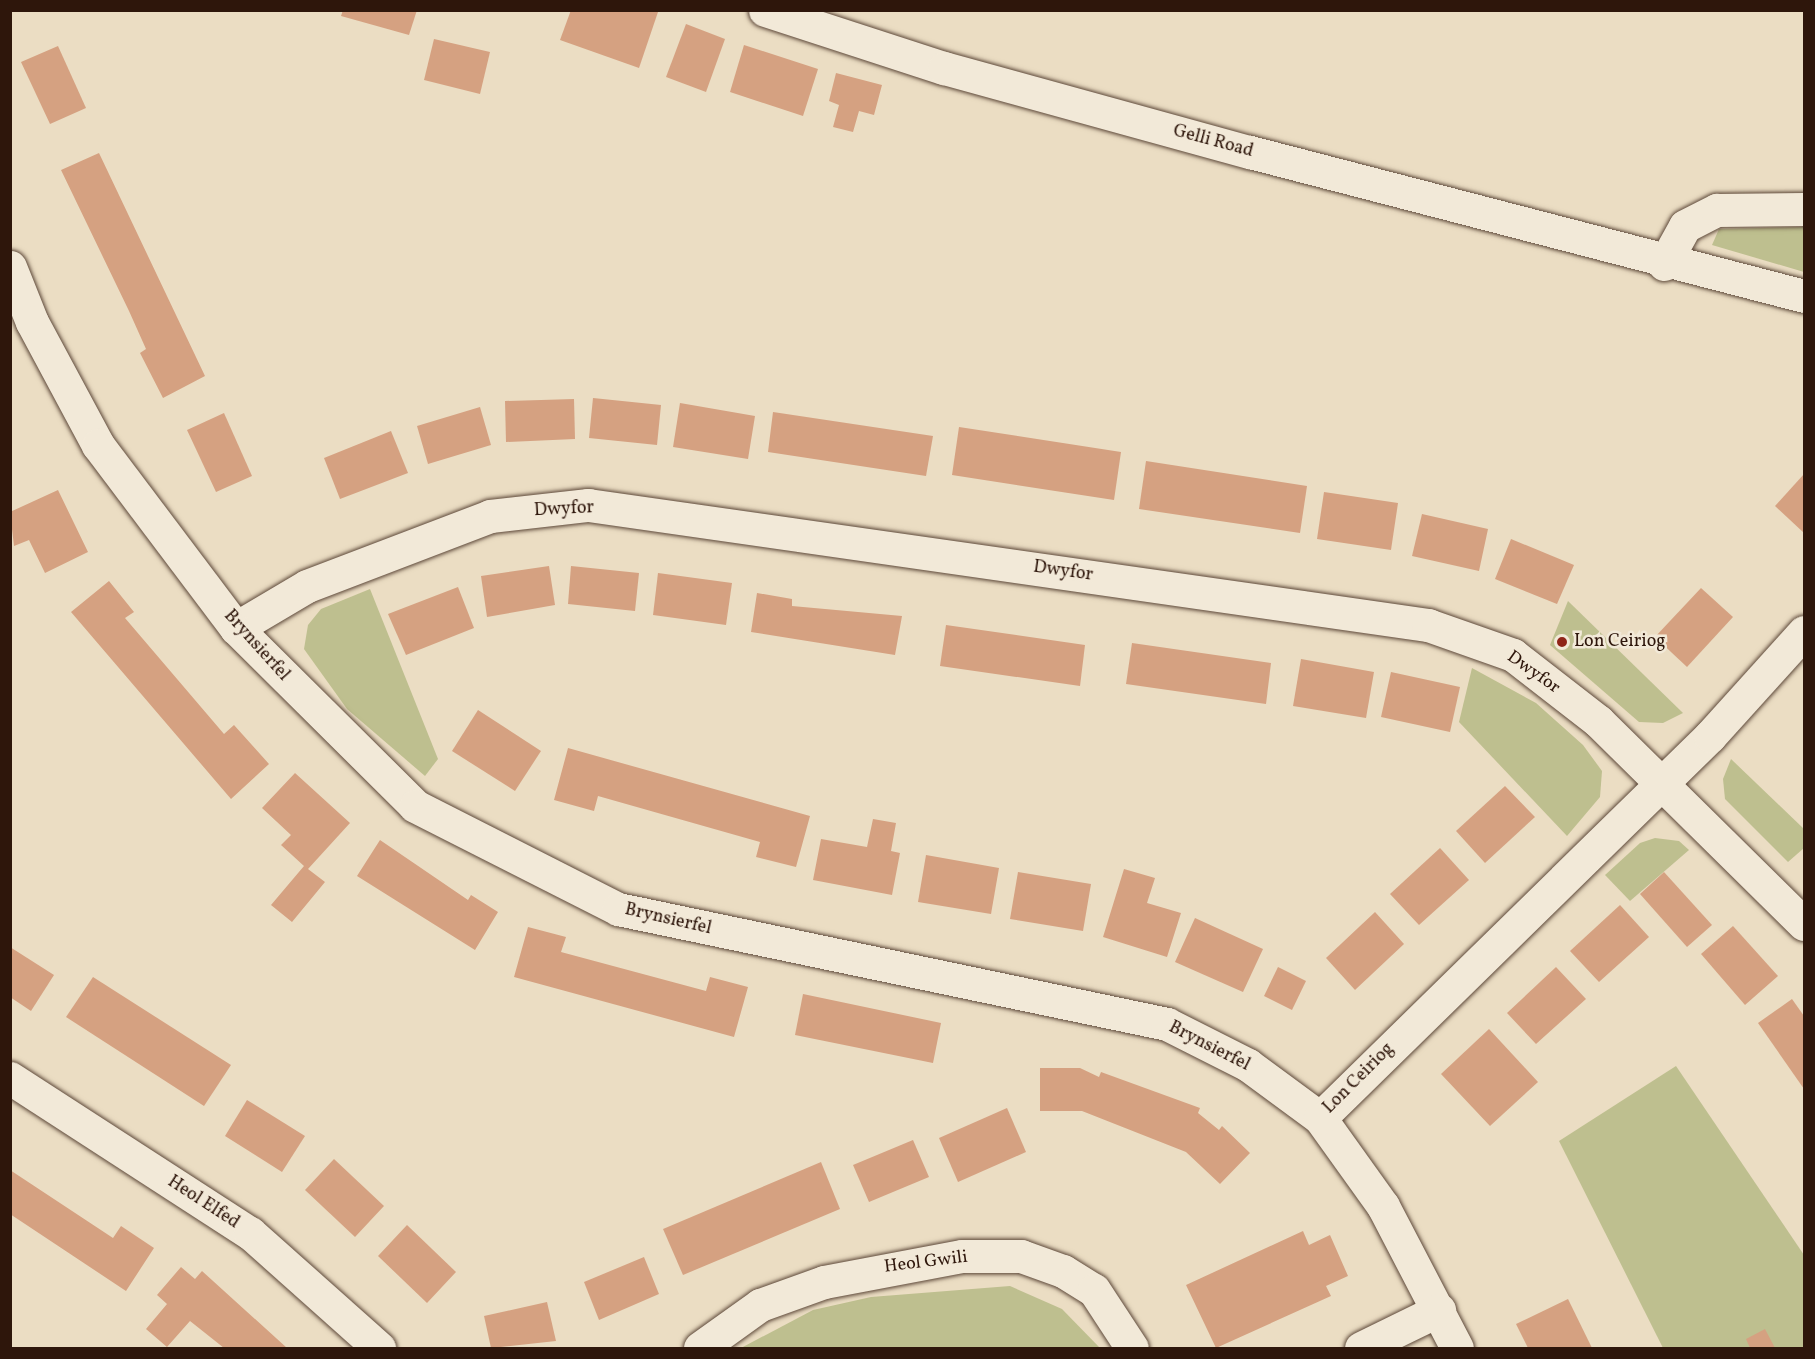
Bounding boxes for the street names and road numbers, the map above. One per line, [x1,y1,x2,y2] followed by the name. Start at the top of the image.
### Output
[1171,121,1255,163] street label: Gelli Road
[533,498,595,522] street label: Dwyfor
[1032,557,1094,587] street label: Dwyfor
[218,606,294,686] street label: Brynsierfel
[1502,647,1564,699] street label: Dwyfor
[622,900,714,940] street label: Brynsierfel
[1165,1017,1253,1077] street label: Brynsierfel
[1319,1039,1399,1119] street label: Lon Ceiriog
[163,1172,243,1234] street label: Heol Elfed
[883,1247,969,1279] street label: Heol Gwili

